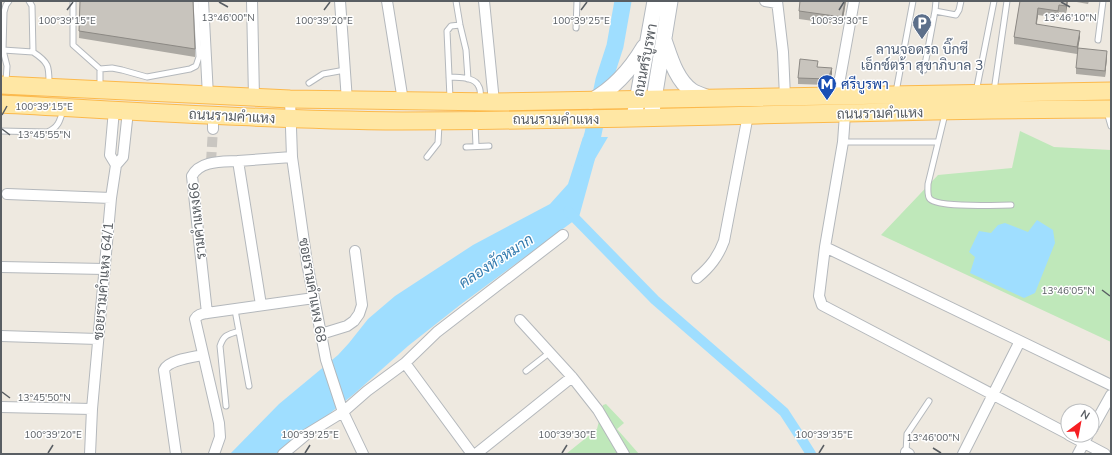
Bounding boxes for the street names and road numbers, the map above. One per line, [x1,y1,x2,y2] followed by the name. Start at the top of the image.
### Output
[629,22,662,98] street label: ถนนศรีบูรพา
[836,103,924,124] street label: ถนนรามคำแหง
[188,105,276,128] street label: ถนนรามคำแหง
[513,110,599,129] street label: ถนนรามคำแหง
[184,181,211,261] street label: รามคำแหง66
[89,221,118,341] street label: ซอยรามคำแหง 64/1
[294,236,331,344] street label: ซอยรามคำแหง 68

